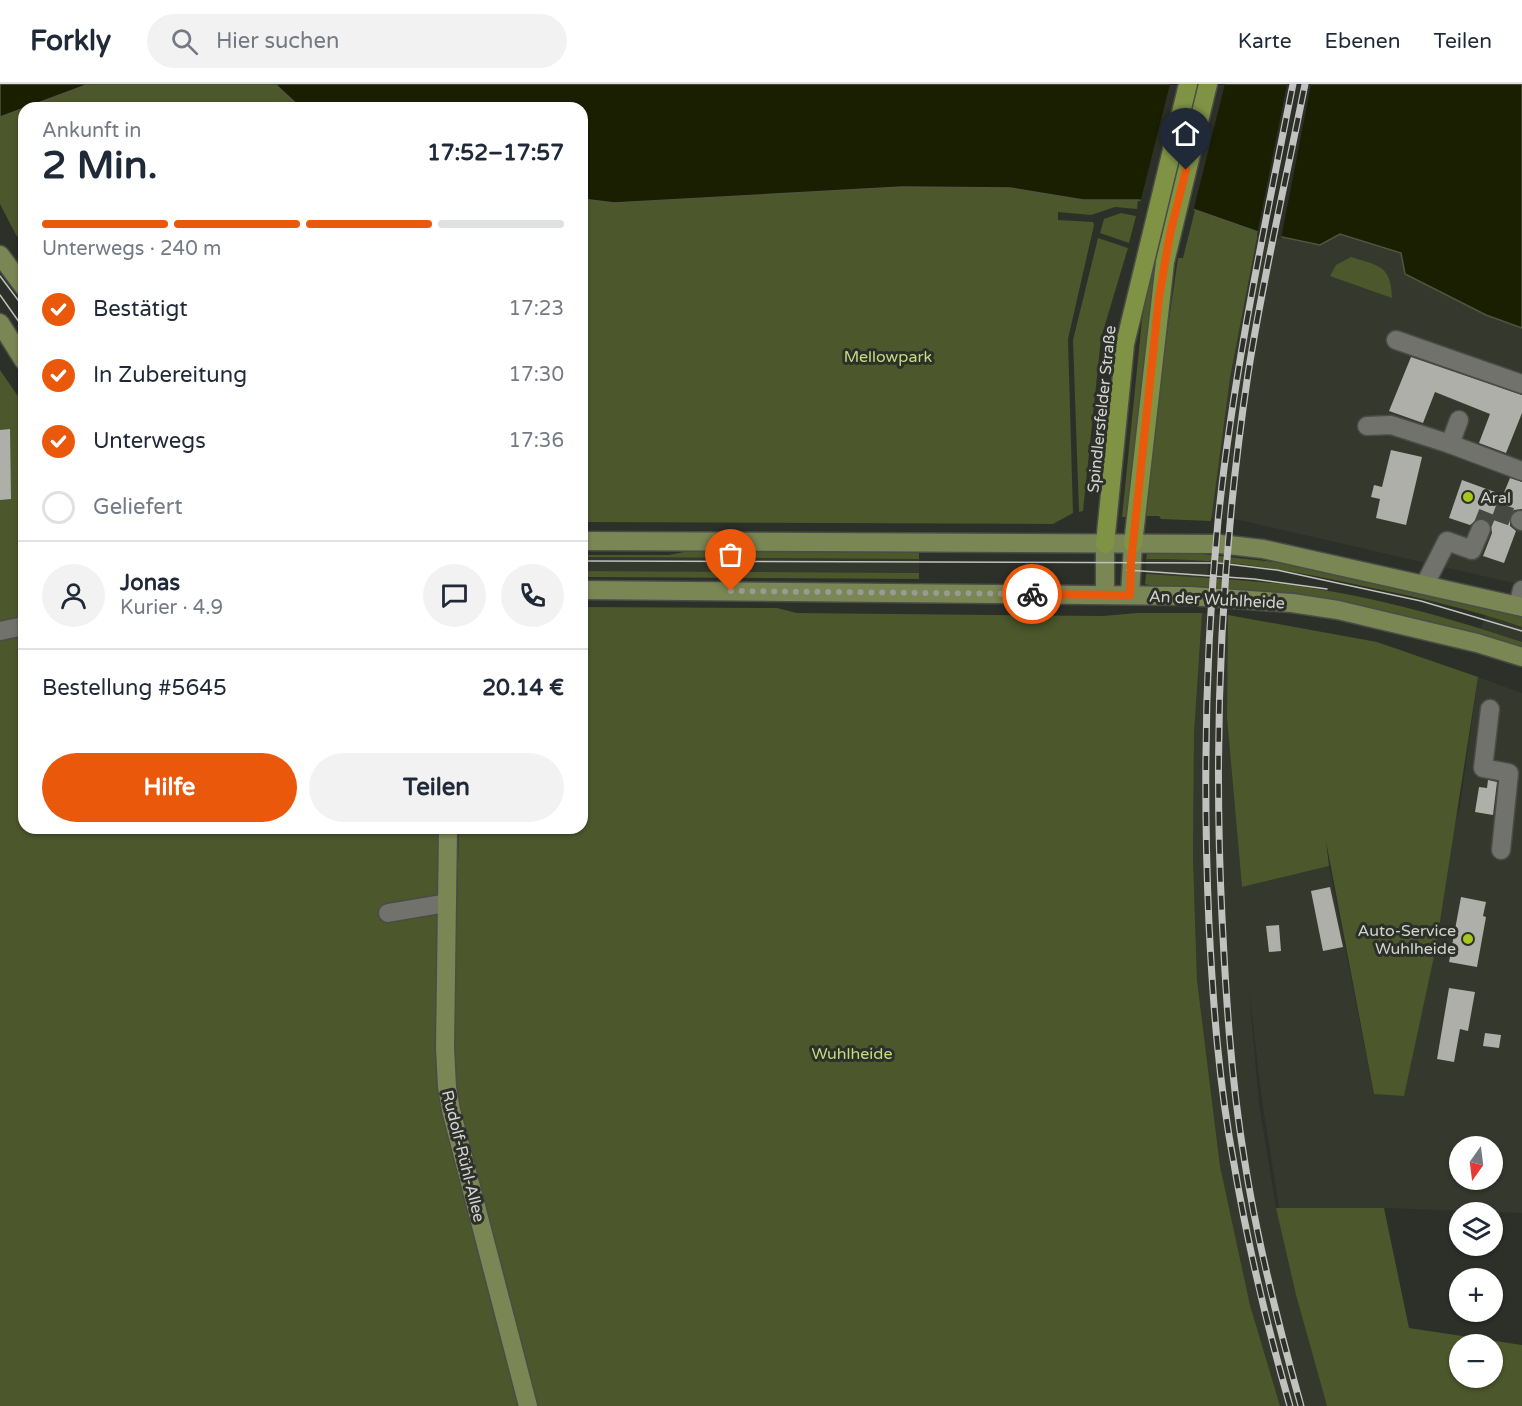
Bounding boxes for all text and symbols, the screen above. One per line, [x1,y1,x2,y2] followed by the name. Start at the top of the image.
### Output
[147,14,567,68] search box
[30,24,111,58] text: Forkly
[168,25,201,58] icon: search
[216,28,339,54] text: Hier suchen
[1238,29,1292,54] text: Karte
[1325,29,1401,54] text: Ebenen
[1434,29,1492,54] text: Teilen
[1160,108,1211,170] pin
[1169,117,1202,150] icon: home
[42,119,141,143] text: Ankunft in
[427,140,564,166] text: 17:52–17:57
[42,142,158,189] text: 2 Min.
[42,237,221,261] text: Unterwegs · 240 m
[42,293,75,326] icon: check
[93,296,188,322] text: Bestätigt
[509,297,564,321] text: 17:23
[1083,324,1121,494] street label: Spindlersfelder Straße
[844,347,933,367] park label: Mellowpark
[42,359,75,392] icon: check
[93,362,247,388] text: In Zubereitung
[509,363,564,387] text: 17:30
[42,425,75,458] icon: check
[93,428,206,454] text: Unterwegs
[509,429,564,453] text: 17:36
[1480,488,1511,508] place label: Aral
[1461,490,1475,504] marker: Aral
[93,494,183,520] text: Geliefert
[705,529,756,591] pin
[714,538,747,571] icon: bag
[42,564,105,627] button: person
[423,564,486,627] button: chat
[501,564,564,627] button: phone
[1002,564,1062,624] courier
[120,570,180,596] text: Jonas
[1016,578,1049,611] icon: bike
[1148,586,1285,614] street label: An der Wuhlheide
[120,596,223,620] text: Kurier · 4.9
[42,675,227,701] text: Bestellung #5645
[482,675,564,701] text: 20.14 €
[42,753,297,822] button: Hilfe
[309,753,564,822] button: Teilen
[1358,921,1456,959] place label: Auto-Service Wuhlheide
[1461,932,1475,946] marker: Auto-Service Wuhlheide
[812,1044,892,1064] park label: Wuhlheide
[437,1088,489,1224] street label: Rudolf-Rühl-Allee
[1449,1136,1503,1190] north arrow
[1449,1136,1503,1388] map controls
[1449,1202,1503,1256] button: layers
[1449,1268,1503,1322] button: +
[1449,1334,1503,1388] button: −

